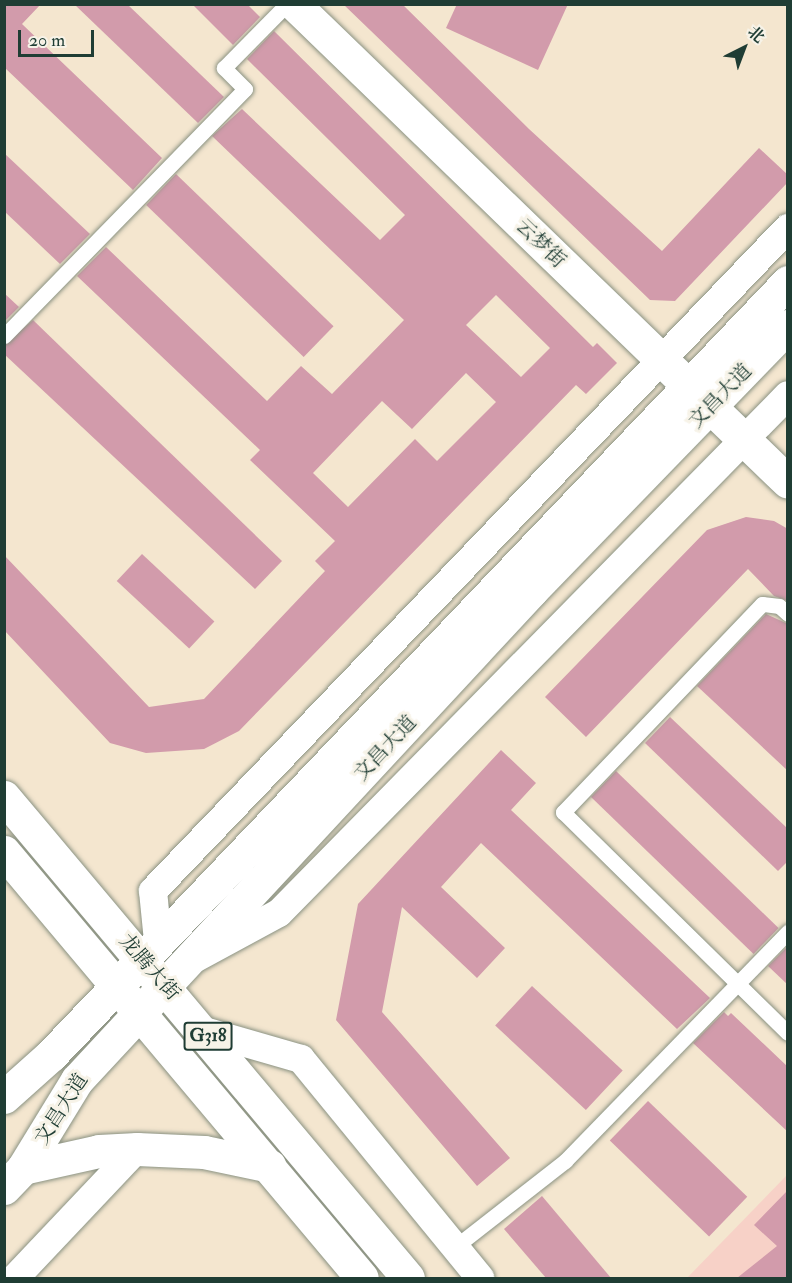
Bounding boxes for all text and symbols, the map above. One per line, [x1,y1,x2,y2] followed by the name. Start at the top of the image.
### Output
[21,18,98,56] scale bar
[714,18,774,78] north arrow
[743,22,769,47] text: 北
[29,29,65,52] text: 20 m
[511,214,571,272] street label: 云梦街
[684,359,756,433] street label: 文昌大道
[349,711,421,785] street label: 文昌大道
[115,929,185,1005] street label: 龙腾大街
[182,1021,234,1051] road number: G318
[29,1069,93,1149] street label: 文昌大道

